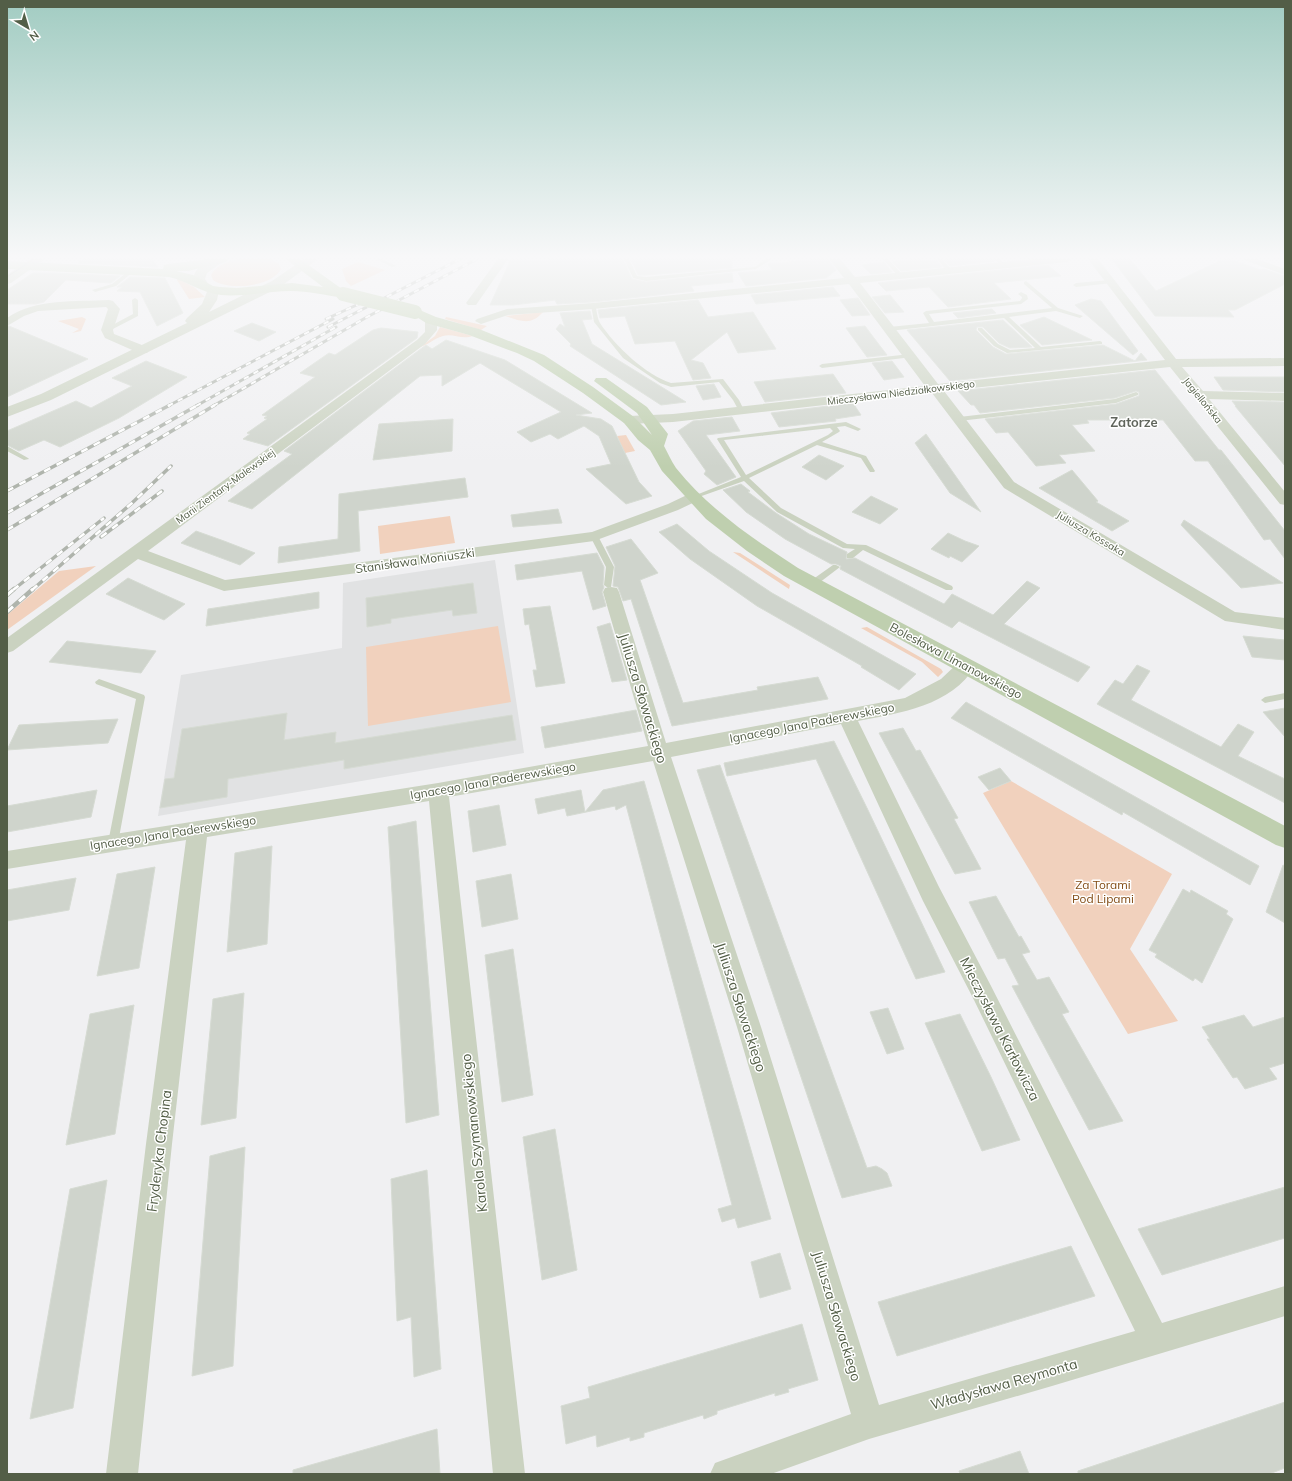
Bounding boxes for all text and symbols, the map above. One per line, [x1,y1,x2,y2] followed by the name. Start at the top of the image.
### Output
[8,8,48,48] north arrow
[27,28,42,44] text: N
[1180,375,1225,426] street label: Jagiellońska
[827,377,976,408] street label: Mieczysława Niedziałkowskiego
[1110,414,1158,430] district label: Zatorze
[173,446,277,527] street label: Marii Zientary-Malewskiej
[1054,508,1127,559] street label: Juliusza Kossaka
[354,545,476,576] street label: Stanisława Moniuszki
[887,619,1025,702] street label: Bolesława Limanowskiego
[615,631,671,765] street label: Juliusza Słowackiego
[728,699,896,746] street label: Ignacego Jana Paderewskiego
[409,759,577,802] street label: Ignacego Jana Paderewskiego
[89,812,257,853] street label: Ignacego Jana Paderewskiego
[1072,877,1134,906] park label: Za Torami Pod Lipami
[712,940,770,1074] street label: Juliusza Słowackiego
[956,954,1044,1104] street label: Mieczysława Karłowicza
[457,1053,491,1213] street label: Karola Szymanowskiego
[143,1089,175,1213] street label: Fryderyka Chopina
[809,1249,865,1383] street label: Juliusza Słowackiego
[928,1354,1080,1414] street label: Władysława Reymonta

